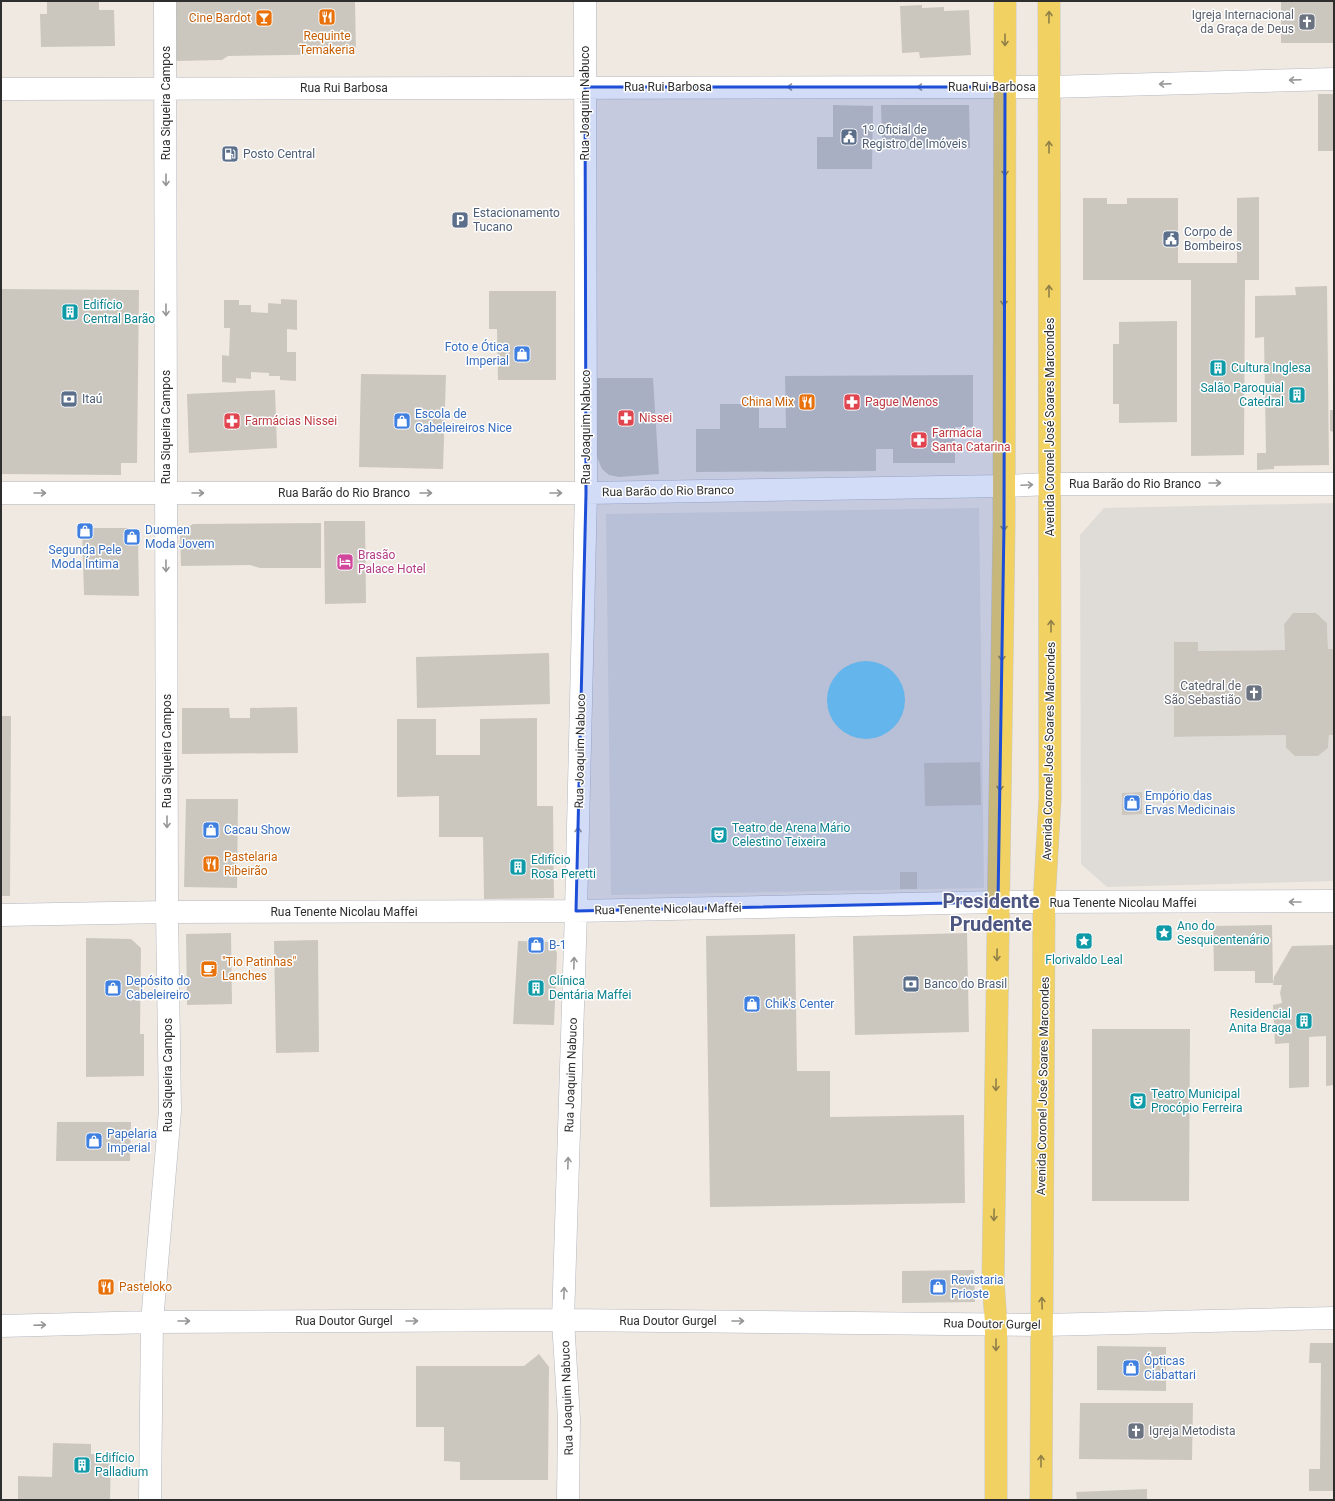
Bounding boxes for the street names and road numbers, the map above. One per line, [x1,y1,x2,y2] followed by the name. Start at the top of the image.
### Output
[578,45,592,160] street label: Rua Joaquim Nabuco
[159,46,173,160] street label: Rua Siqueira Campos
[624,80,712,94] street label: Rua Rui Barbosa
[948,80,1036,94] street label: Rua Rui Barbosa
[300,81,388,95] street label: Rua Rui Barbosa
[1043,318,1057,536] street label: Avenida Coronel José Soares Marcondes
[579,369,593,484] street label: Rua Joaquim Nabuco
[159,370,173,484] street label: Rua Siqueira Campos
[1069,477,1201,491] street label: Rua Barão do Rio Branco
[602,483,734,499] street label: Rua Barão do Rio Branco
[278,486,410,500] street label: Rua Barão do Rio Branco
[1040,641,1058,861] street label: Avenida Coronel José Soares Marcondes
[572,693,588,809] street label: Rua Joaquim Nabuco
[160,694,174,808] street label: Rua Siqueira Campos
[1049,896,1197,910] street label: Rua Tenente Nicolau Maffei
[594,901,742,917] street label: Rua Tenente Nicolau Maffei
[270,905,418,919] street label: Rua Tenente Nicolau Maffei
[1034,976,1052,1196] street label: Avenida Coronel José Soares Marcondes
[562,1017,580,1133] street label: Rua Joaquim Nabuco
[161,1018,175,1132] street label: Rua Siqueira Campos
[295,1314,393,1328] street label: Rua Doutor Gurgel
[619,1314,717,1328] street label: Rua Doutor Gurgel
[943,1316,1041,1332] street label: Rua Doutor Gurgel
[558,1340,576,1456] street label: Rua Joaquim Nabuco

